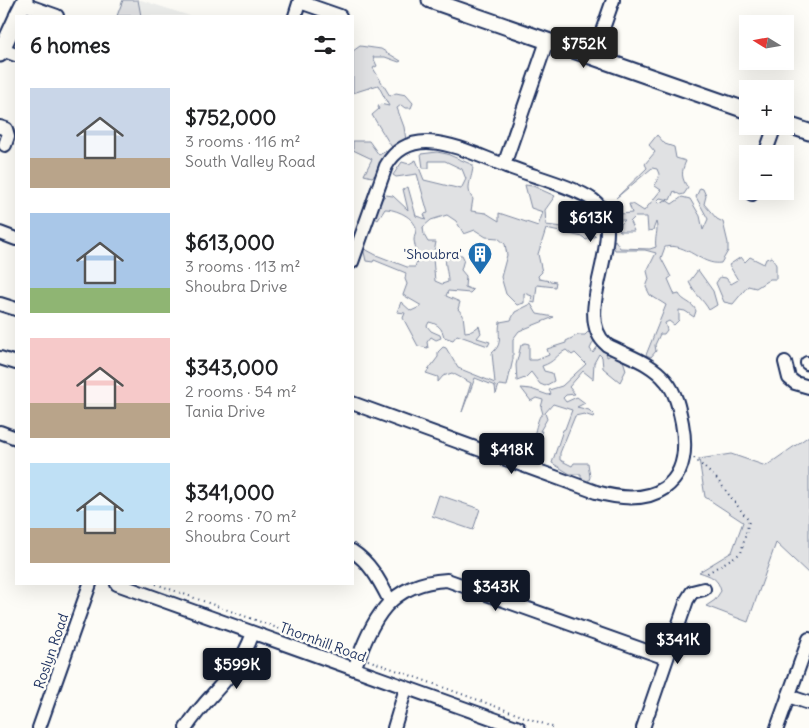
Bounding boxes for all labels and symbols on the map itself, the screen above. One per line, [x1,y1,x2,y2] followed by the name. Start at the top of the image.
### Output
[739,15,794,70] north arrow
[549,27,619,69] pin: $752K
[556,200,626,243] pin: $613K
[467,241,493,275] building icon: 'Shoubra'
[403,245,462,263] place label: 'Shoubra'
[477,432,547,475] pin: $418K
[461,570,531,612] pin: $343K
[30,611,72,691] street label: Roslyn Road
[277,618,369,666] street label: Thornhill Road
[643,622,713,665] pin: $341K
[202,648,272,690] pin: $599K

